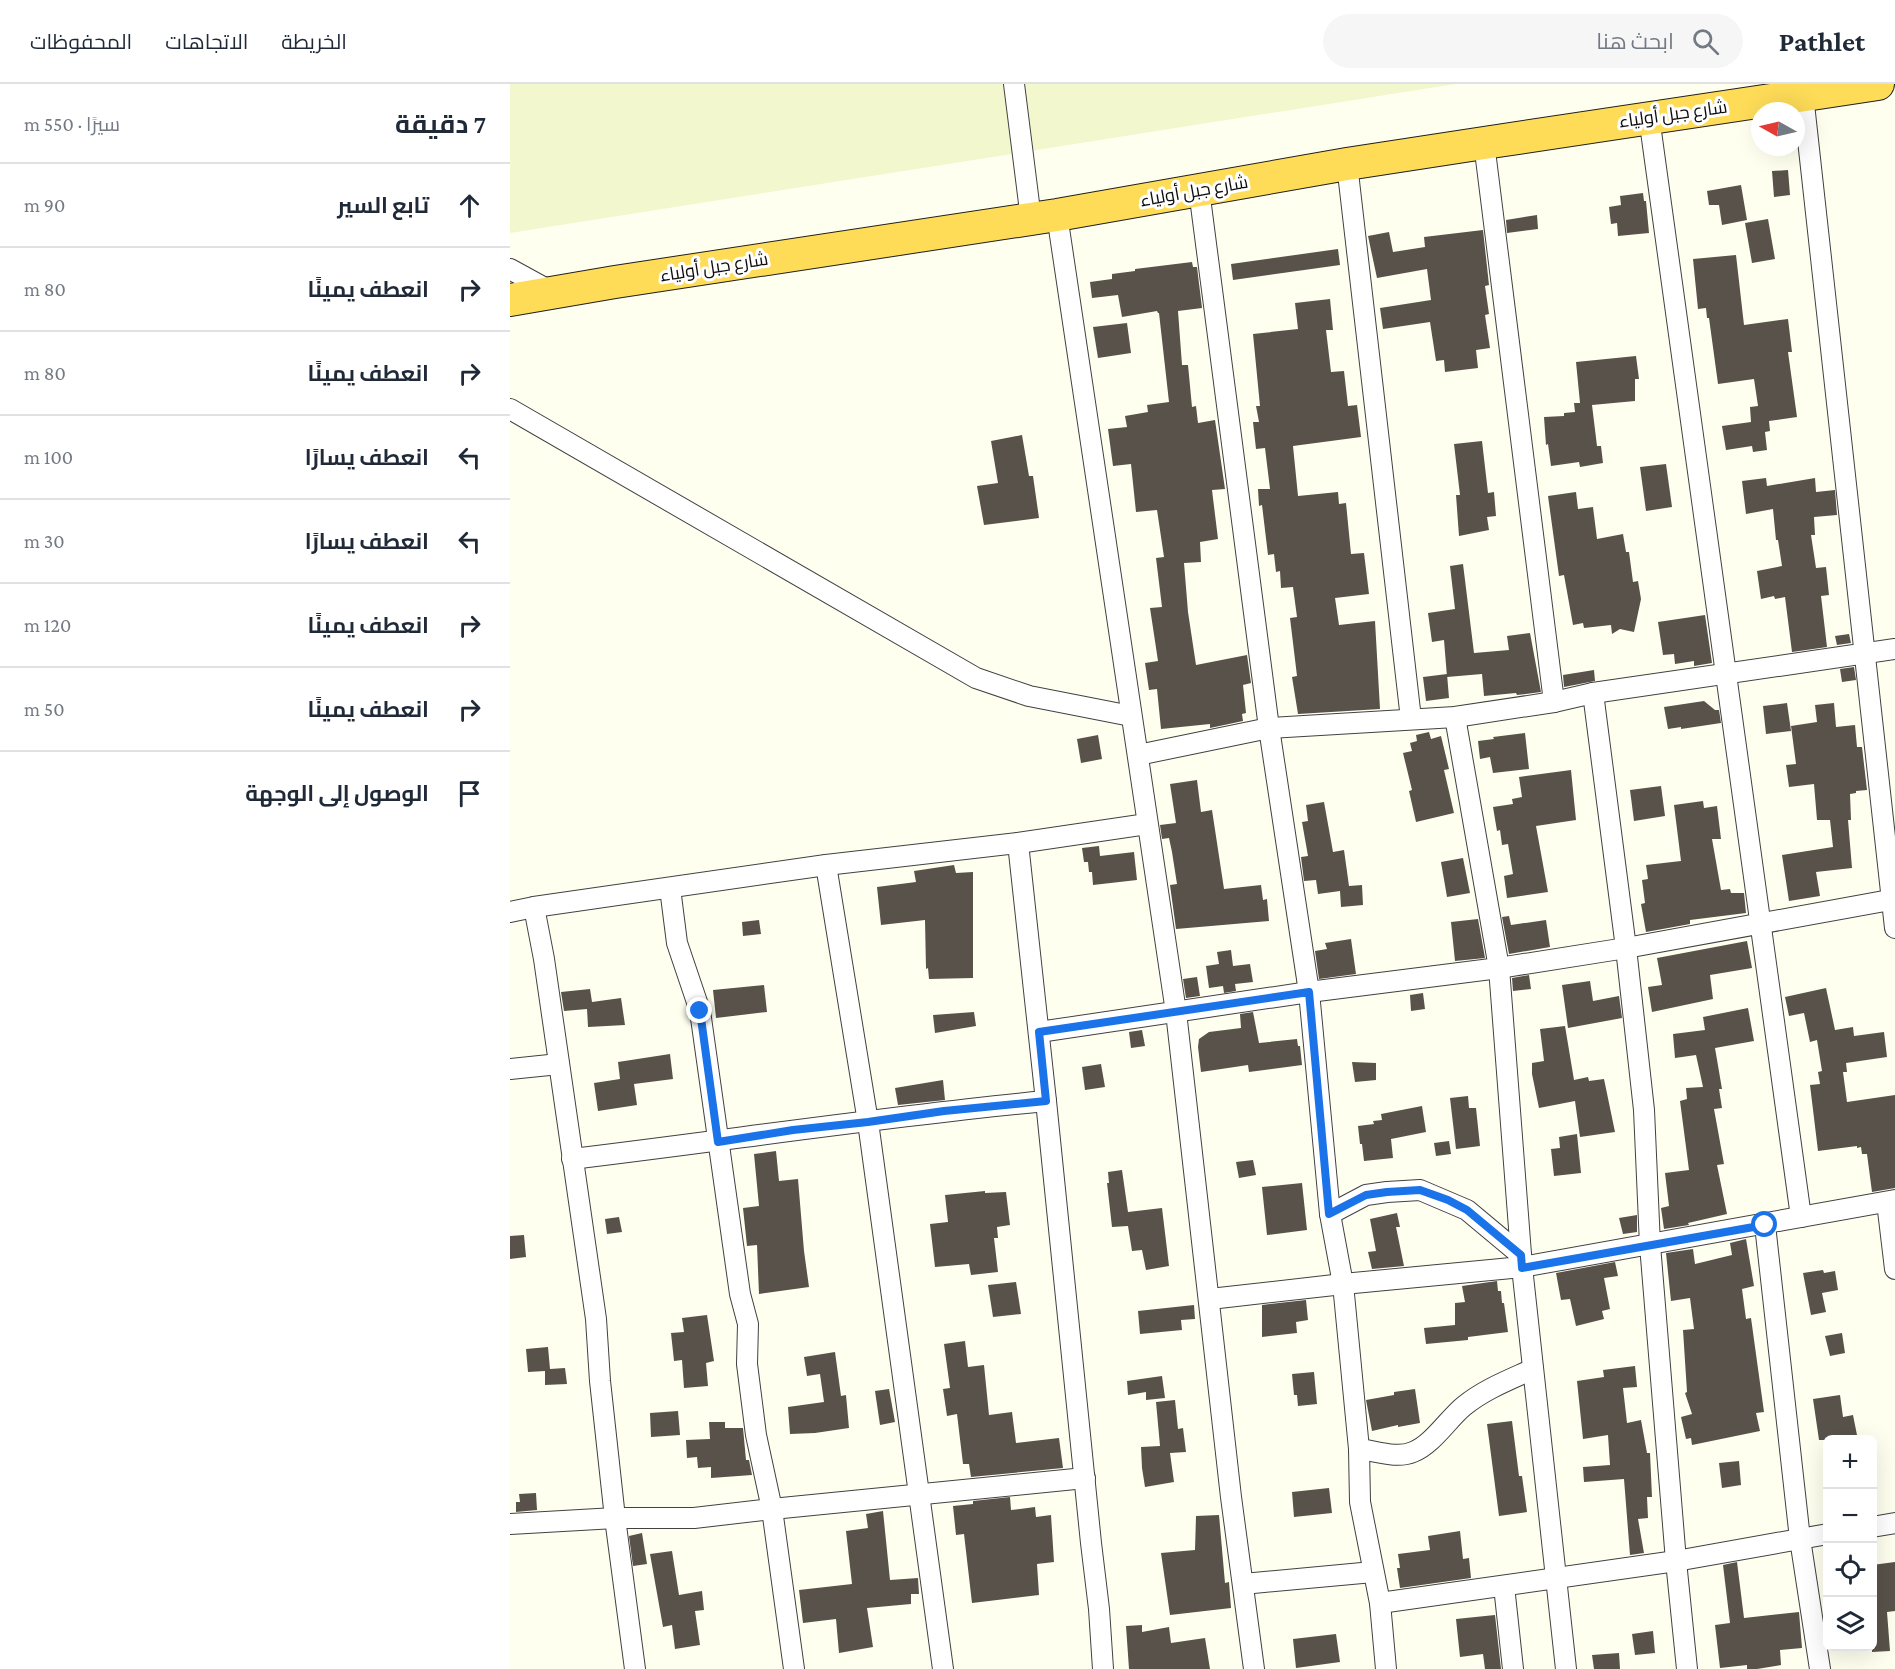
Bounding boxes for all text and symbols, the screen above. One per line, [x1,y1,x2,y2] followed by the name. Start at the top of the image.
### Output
[1323,14,1743,68] search box
[1689,25,1722,58] icon: search
[1779,26,1865,57] text: Pathlet
[1596,29,1674,54] text: ابحث هنا
[30,30,132,54] text: المحفوظات
[165,30,248,54] text: الاتجاهات
[281,30,347,54] text: الخريطة
[1617,95,1729,134] street label: شارع جبل أولياء
[1751,102,1805,156] north arrow
[395,110,486,139] text: 7 دقيقة
[24,113,120,135] text: سيرًا · 550 m
[1138,171,1250,212] street label: شارع جبل أولياء
[453,189,486,222] icon: ahead
[337,193,429,218] text: تابع السير
[24,194,65,216] text: 90 m
[658,248,770,287] street label: شارع جبل أولياء
[453,273,486,306] icon: right
[307,277,429,302] text: انعطف يمينًا
[24,278,66,300] text: 80 m
[453,357,486,390] icon: right
[307,361,429,386] text: انعطف يمينًا
[24,362,66,384] text: 80 m
[453,441,486,474] icon: left
[305,445,429,470] text: انعطف يسارًا
[24,446,73,468] text: 100 m
[453,525,486,558] icon: left
[305,529,429,554] text: انعطف يسارًا
[24,530,65,552] text: 30 m
[453,609,486,642] icon: right
[307,613,429,638] text: انعطف يمينًا
[24,614,71,636] text: 120 m
[453,693,486,726] icon: right
[307,697,429,722] text: انعطف يمينًا
[24,698,65,720] text: 50 m
[453,777,486,810] icon: arrive
[245,781,429,806] text: الوصول إلى الوجهة
[686,997,712,1023] route end
[1751,1211,1777,1237] route start
[1823,1435,1877,1651] map controls
[1823,1435,1877,1489] button: +
[1823,1489,1877,1543] button: −
[1823,1543,1877,1597] button: locate
[1823,1597,1877,1651] button: layers

